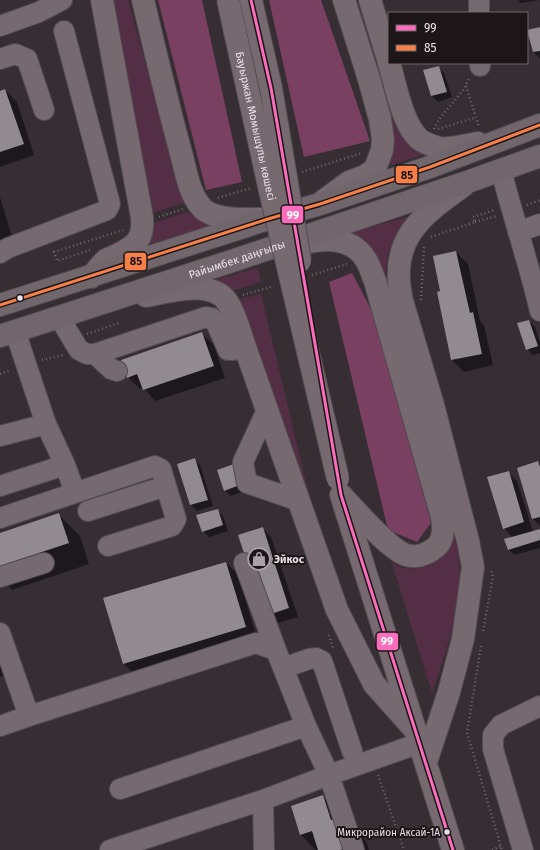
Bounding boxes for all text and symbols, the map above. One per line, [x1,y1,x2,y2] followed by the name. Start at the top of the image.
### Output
[388,12,528,64] legend
[424,21,437,35] text: 99
[424,41,437,55] text: 85
[233,50,278,202] street label: Бауыржан Момышұлы көшесі
[395,165,418,184] line badge: 85
[401,169,413,182] text: 85
[281,205,304,224] line badge: 99
[287,209,299,222] text: 99
[187,238,287,282] street label: Райымбек даңғылы
[124,252,147,271] line badge: 85
[130,255,142,268] text: 85
[15,293,25,303] unlabelled marker
[246,546,272,572] shop icon: Эйкос
[274,553,305,566] place label: Эйкос
[376,632,399,651] line badge: 99
[381,635,393,648] text: 99
[337,827,440,839] place label: Микрорайон Аксай-1А
[442,827,452,837] marker: Микрорайон Аксай-1А

